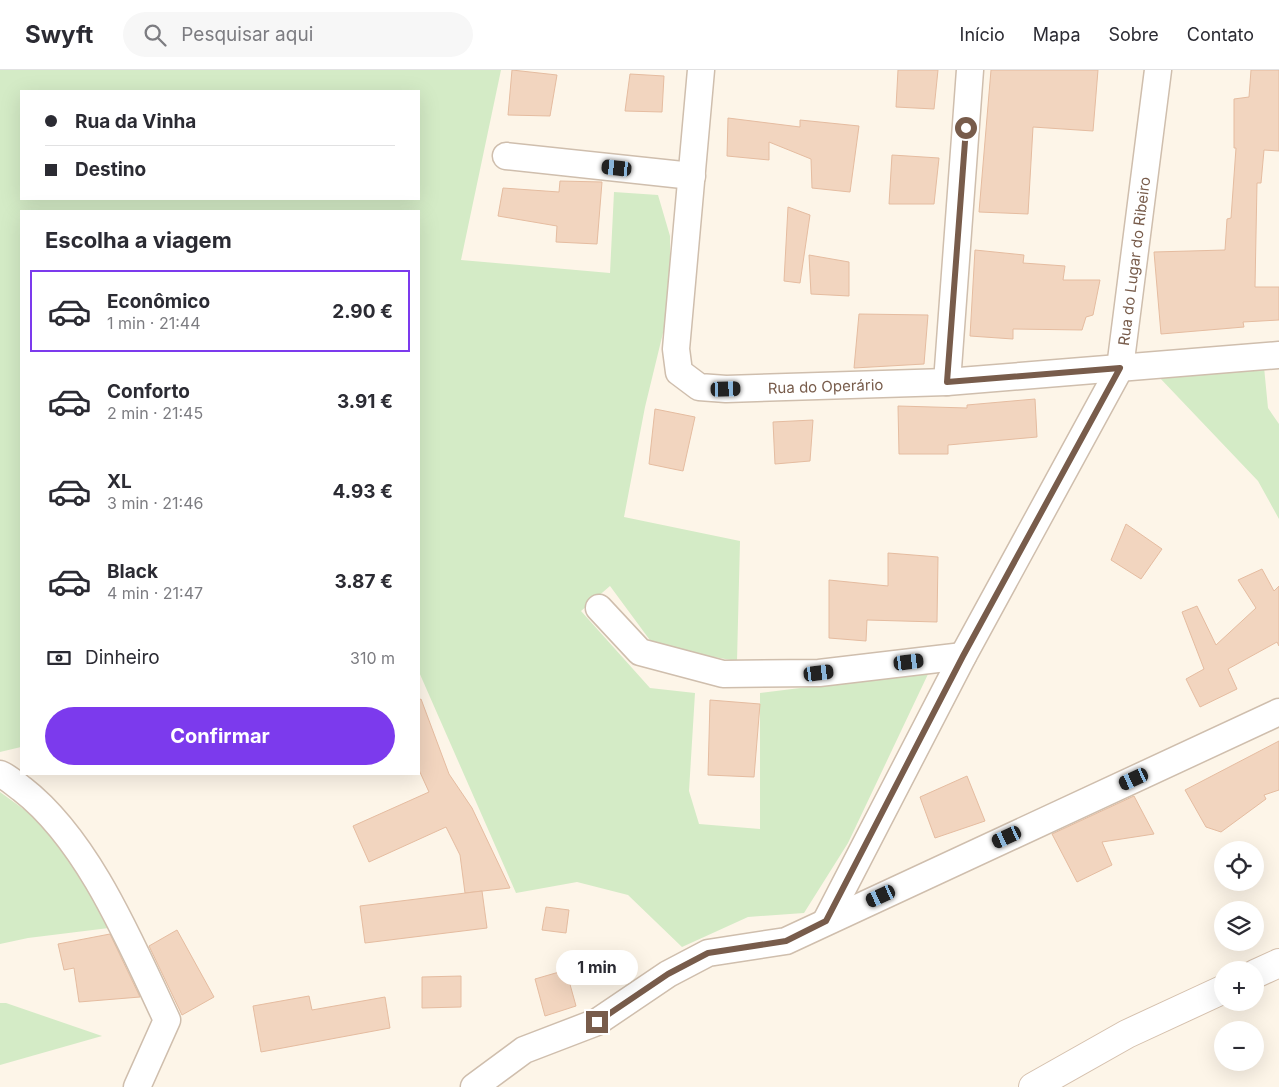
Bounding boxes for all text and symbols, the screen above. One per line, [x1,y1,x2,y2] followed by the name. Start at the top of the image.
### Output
[123,12,473,57] search box
[25,20,93,49] text: Swyft
[141,21,169,49] icon: search
[181,23,313,46] text: Pesquisar aqui
[960,24,1005,45] text: Início
[1033,24,1080,45] text: Mapa
[1108,24,1159,45] text: Sobre
[1187,24,1254,45] text: Contato
[75,110,196,133] text: Rua da Vinha
[955,117,977,139] route start
[75,158,146,181] text: Destino
[601,159,632,177] car
[1113,176,1154,347] street label: Rua do Lugar do Ribeiro
[45,227,232,253] text: Escolha a viagem
[47,289,92,334] icon: car
[107,290,210,313] text: Econômico
[332,300,393,323] text: 2.90 €
[107,313,201,333] text: 1 min · 21:44
[767,375,884,397] street label: Rua do Operário
[47,379,92,424] icon: car
[107,380,190,403] text: Conforto
[710,381,741,397] car
[337,390,393,413] text: 3.91 €
[107,403,203,423] text: 2 min · 21:45
[47,469,92,514] icon: car
[107,470,132,493] text: XL
[333,480,393,503] text: 4.93 €
[107,493,203,513] text: 3 min · 21:46
[47,559,92,604] icon: car
[107,560,158,583] text: Black
[334,570,393,593] text: 3.87 €
[107,583,203,603] text: 4 min · 21:47
[45,644,73,672] icon: cash
[85,646,160,669] text: Dinheiro
[350,648,395,668] text: 310 m
[893,653,924,671] car
[803,664,834,682] car
[45,707,395,765] button: Confirmar
[1117,766,1150,792] car
[990,824,1023,850] car
[1214,841,1264,1071] map controls
[1214,841,1264,891] button: locate
[864,883,897,909] car
[1214,901,1264,951] button: layers
[556,950,638,984] callout: 1 min
[577,957,617,977] text: 1 min
[1214,961,1264,1011] button: +
[586,1011,608,1033] route end
[1214,1021,1264,1071] button: −

